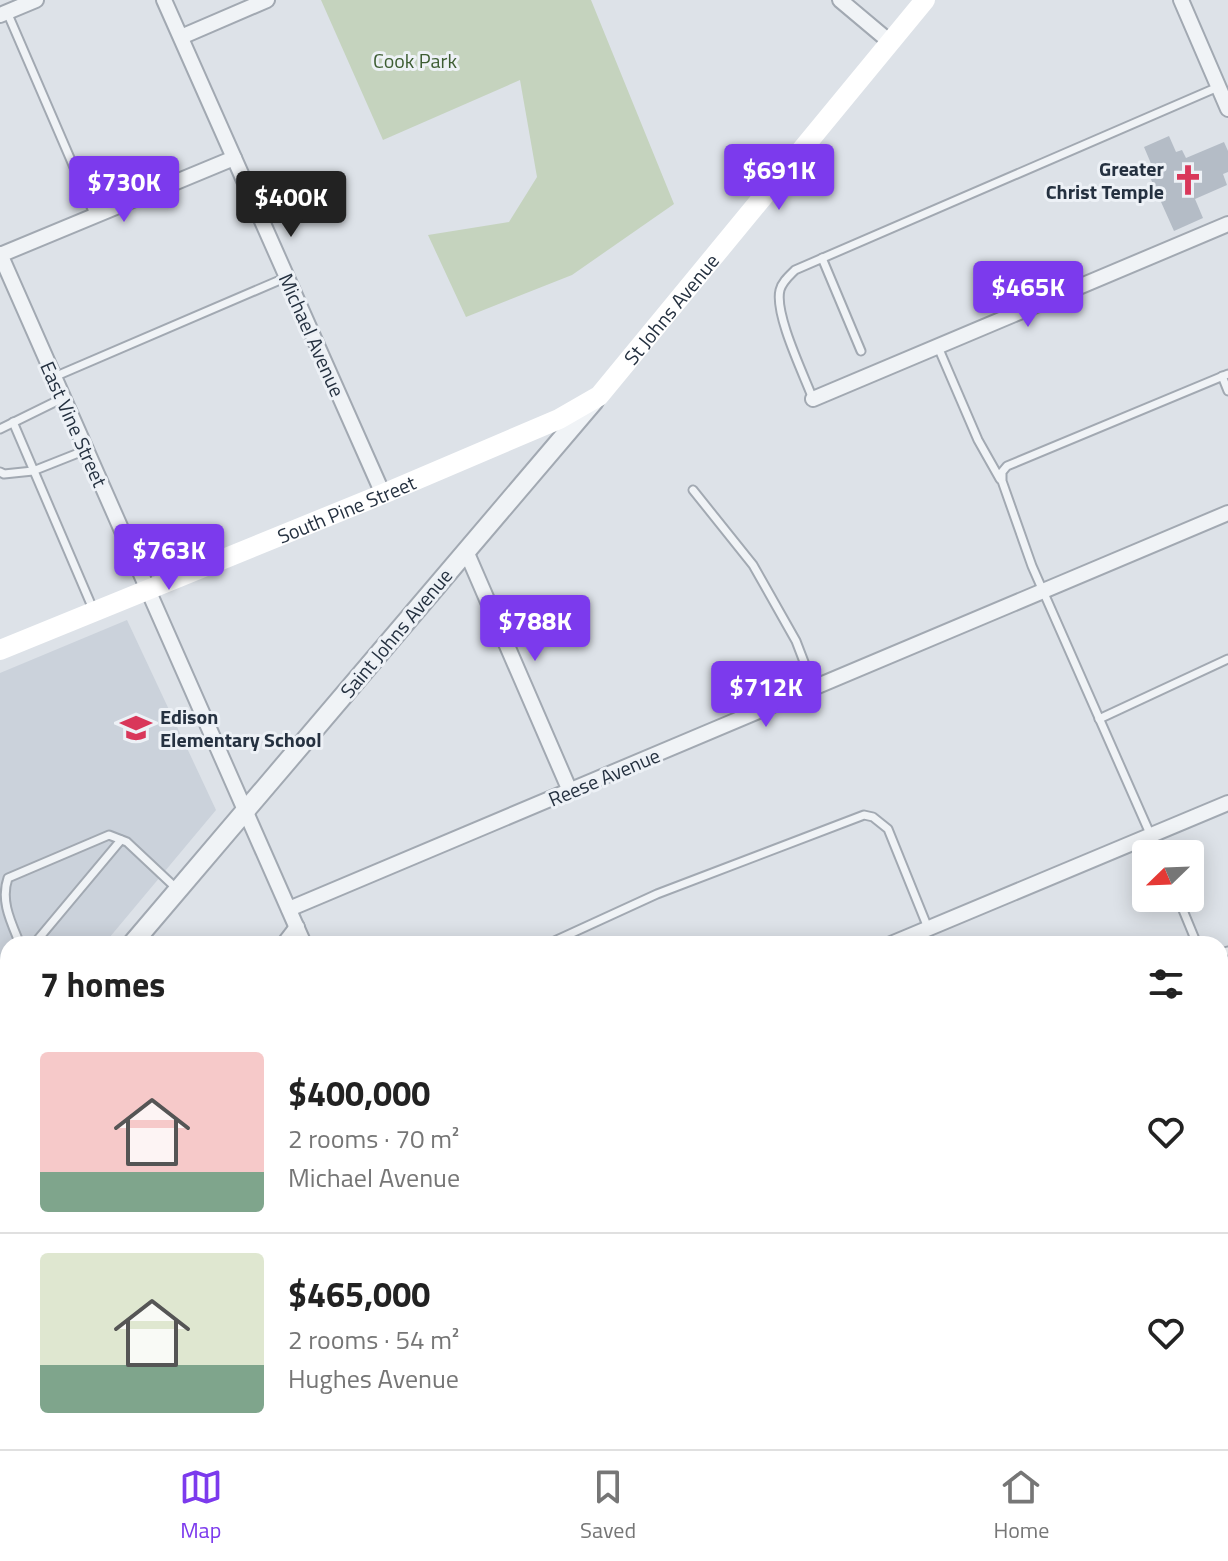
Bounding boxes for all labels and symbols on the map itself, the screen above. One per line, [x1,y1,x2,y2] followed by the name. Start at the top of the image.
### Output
[373,45,457,76] park label: Cook Park
[723,144,835,212] pin: $691K
[1046,153,1165,207] place label: Greater Christ Temple
[68,156,180,224] pin: $730K
[1171,163,1205,197] church icon: Greater Christ Temple
[235,171,347,239] pin: $400K
[616,246,726,371] street label: St Johns Avenue
[972,261,1084,329] pin: $465K
[271,268,353,402] street label: Michael Avenue
[32,356,116,492] street label: East Vine Street
[272,466,420,551] street label: South Pine Street
[113,524,225,592] pin: $763K
[332,561,460,705] street label: Saint Johns Avenue
[479,595,591,663] pin: $788K
[710,661,822,729] pin: $712K
[160,701,322,755] place label: Edison Elementary School
[119,711,153,745] school or university icon: Edison Elementary School
[543,740,665,814] street label: Reese Avenue
[1132,840,1204,912] north arrow

